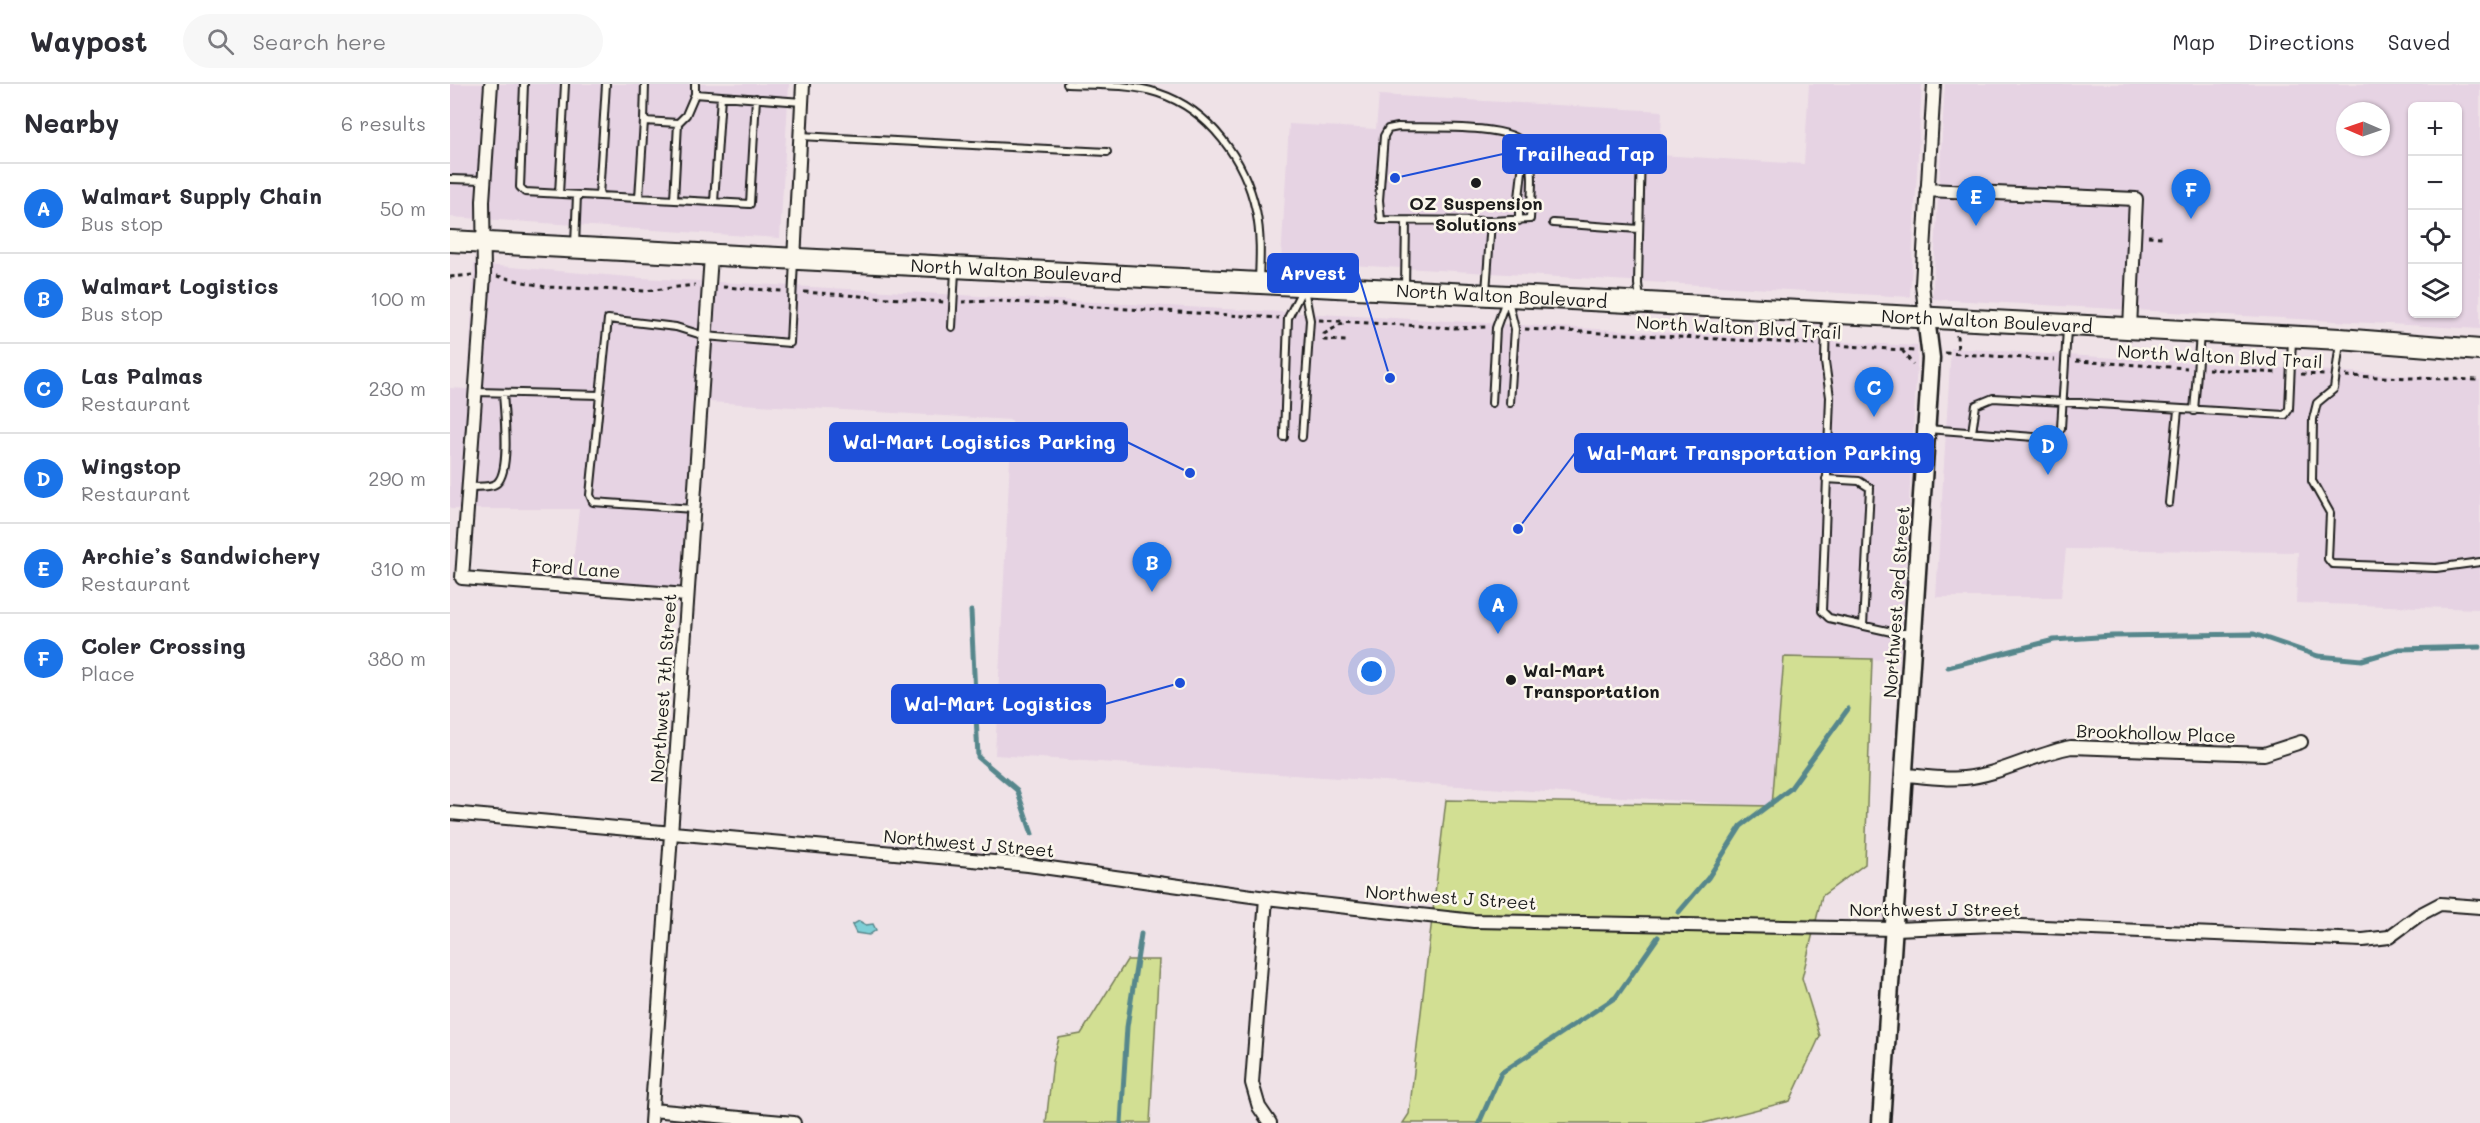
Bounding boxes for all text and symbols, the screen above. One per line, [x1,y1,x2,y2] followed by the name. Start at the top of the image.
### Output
[183,14,603,68] search box
[30,23,147,59] text: Waypost
[204,25,237,58] icon: search
[252,27,386,56] text: Search here
[2172,28,2215,55] text: Map
[2248,28,2355,55] text: Directions
[2388,28,2450,55] text: Saved
[2336,102,2390,156] north arrow
[2408,102,2462,318] map controls
[2408,102,2462,156] button: +
[24,106,119,140] text: Nearby
[341,110,426,136] text: 6 results
[1503,135,1666,173] callout: Trailhead Tap
[1515,140,1655,166] text: Trailhead Tap
[2408,156,2462,210] button: −
[2172,170,2210,219] pin: F
[1469,176,1483,190] marker: OZ Suspension Solutions
[1956,176,1996,226] pin: E
[81,181,322,210] text: Walmart Supply Chain
[1409,191,1543,236] place label: OZ Suspension Solutions
[37,195,50,221] text: A
[380,195,426,221] text: 50 m
[81,210,163,236] text: Bus stop
[2408,210,2462,264] button: locate
[910,253,1122,288] street label: North Walton Boulevard
[1268,254,1358,292] callout: Arvest
[1280,259,1346,285] text: Arvest
[2408,264,2462,318] button: layers
[81,271,279,300] text: Walmart Logistics
[1395,278,1608,313] street label: North Walton Boulevard
[37,285,50,311] text: B
[370,285,426,311] text: 100 m
[81,300,163,326] text: Bus stop
[1881,303,2093,338] street label: North Walton Boulevard
[1636,310,1842,344] street label: North Walton Blvd Trail
[2117,339,2323,373] street label: North Walton Blvd Trail
[81,361,203,390] text: Las Palmas
[1854,368,1894,417] pin: C
[36,375,51,401] text: C
[368,375,426,401] text: 230 m
[81,390,191,416] text: Restaurant
[830,423,1127,461] callout: Wal-Mart Logistics Parking
[2028,426,2068,475] pin: D
[843,428,1115,454] text: Wal-Mart Logistics Parking
[1575,434,1933,472] callout: Wal-Mart Transportation Parking
[1587,439,1921,465] text: Wal-Mart Transportation Parking
[81,451,181,480] text: Wingstop
[36,465,51,491] text: D
[368,465,426,491] text: 290 m
[81,480,191,506] text: Restaurant
[1877,505,1915,699] street label: Northwest 3rd Street
[81,541,320,570] text: Archie’s Sandwichery
[1132,542,1172,592] pin: B
[531,553,621,583] street label: Ford Lane
[37,555,50,581] text: E
[371,555,426,581] text: 310 m
[81,570,191,596] text: Restaurant
[1478,584,1518,634] pin: A
[644,593,682,783] street label: Northwest 7th Street
[81,631,246,660] text: Coler Crossing
[37,645,50,671] text: F
[368,645,426,671] text: 380 m
[1357,657,1386,686] your location
[1523,658,1660,703] place label: Wal-Mart Transportation
[81,660,135,686] text: Place
[1504,673,1518,687] marker: Wal-Mart Transportation
[892,685,1105,723] callout: Wal-Mart Logistics
[904,690,1092,716] text: Wal-Mart Logistics
[2076,718,2236,748] street label: Brookhollow Place
[883,824,1055,862] street label: Northwest J Street
[1365,879,1537,915] street label: Northwest J Street
[1849,897,2021,921] street label: Northwest J Street

